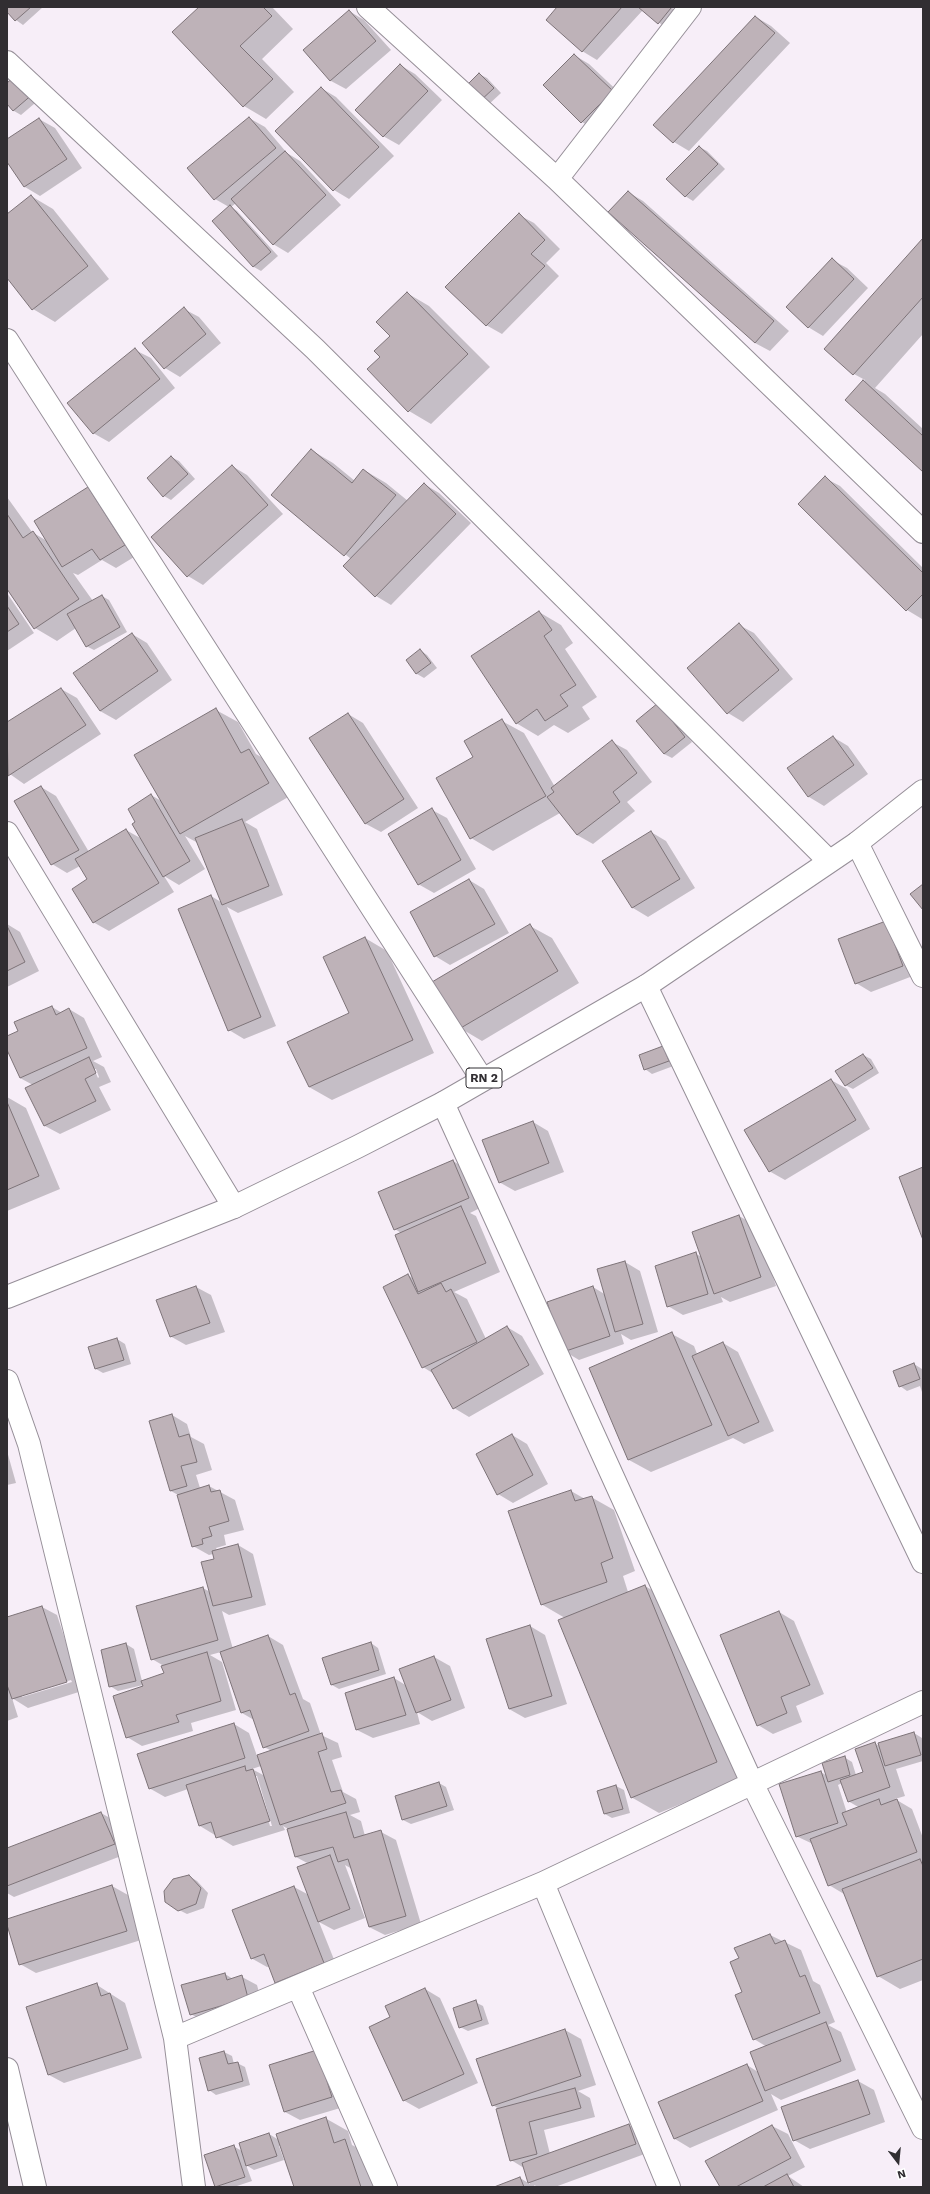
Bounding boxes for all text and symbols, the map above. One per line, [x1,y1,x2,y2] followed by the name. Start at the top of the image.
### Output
[466,1068,502,1088] road number: RN 2
[878,2142,918,2182] north arrow
[896,2167,907,2181] text: N

